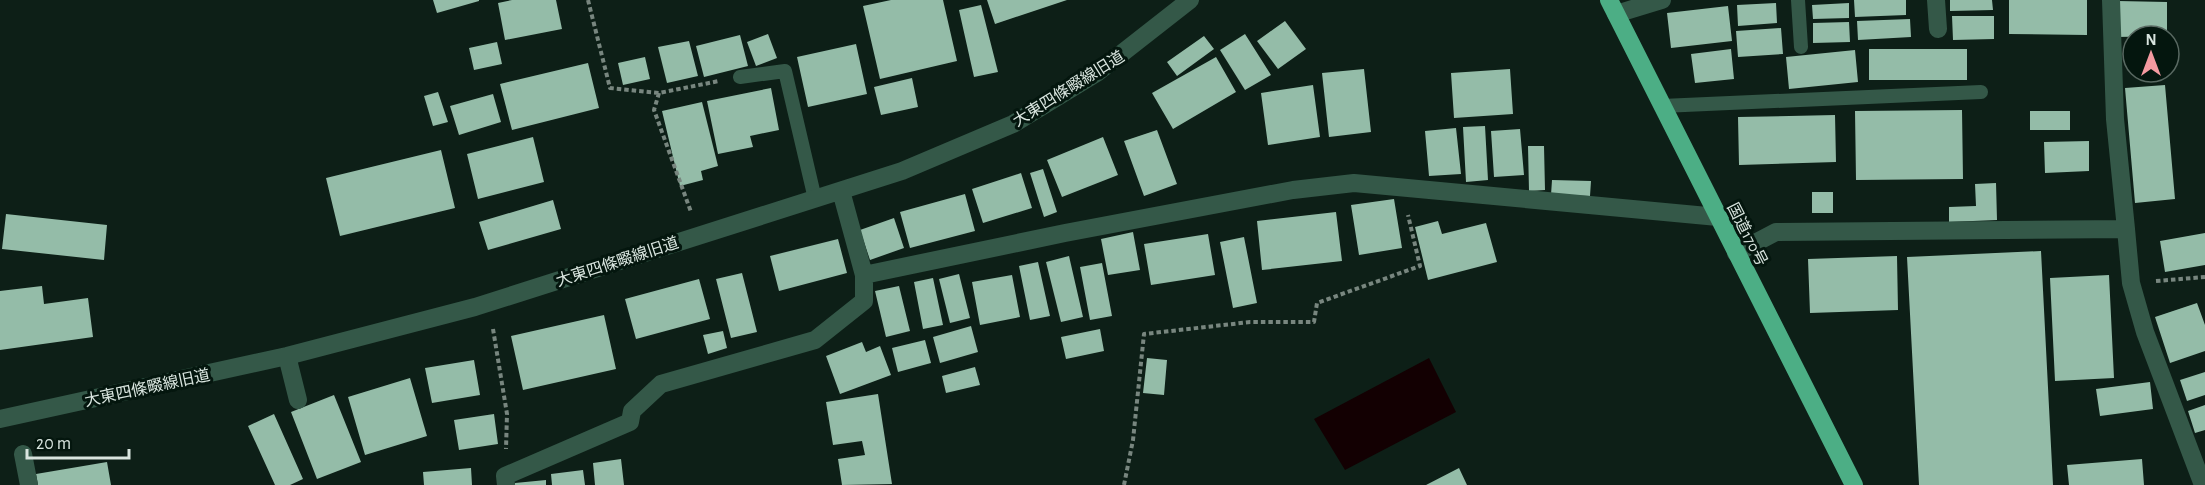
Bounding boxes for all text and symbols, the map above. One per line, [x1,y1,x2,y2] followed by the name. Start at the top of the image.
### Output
[2121,24,2181,84] north arrow
[2145,32,2157,48] text: N
[1009,47,1127,130] street label: 大東四條畷線旧道
[1724,200,1771,269] street label: 国道170号
[554,234,681,289] street label: 大東四條畷線旧道
[83,366,211,409] street label: 大東四條畷線旧道
[27,422,129,460] scale bar
[36,435,71,453] text: 20 m

